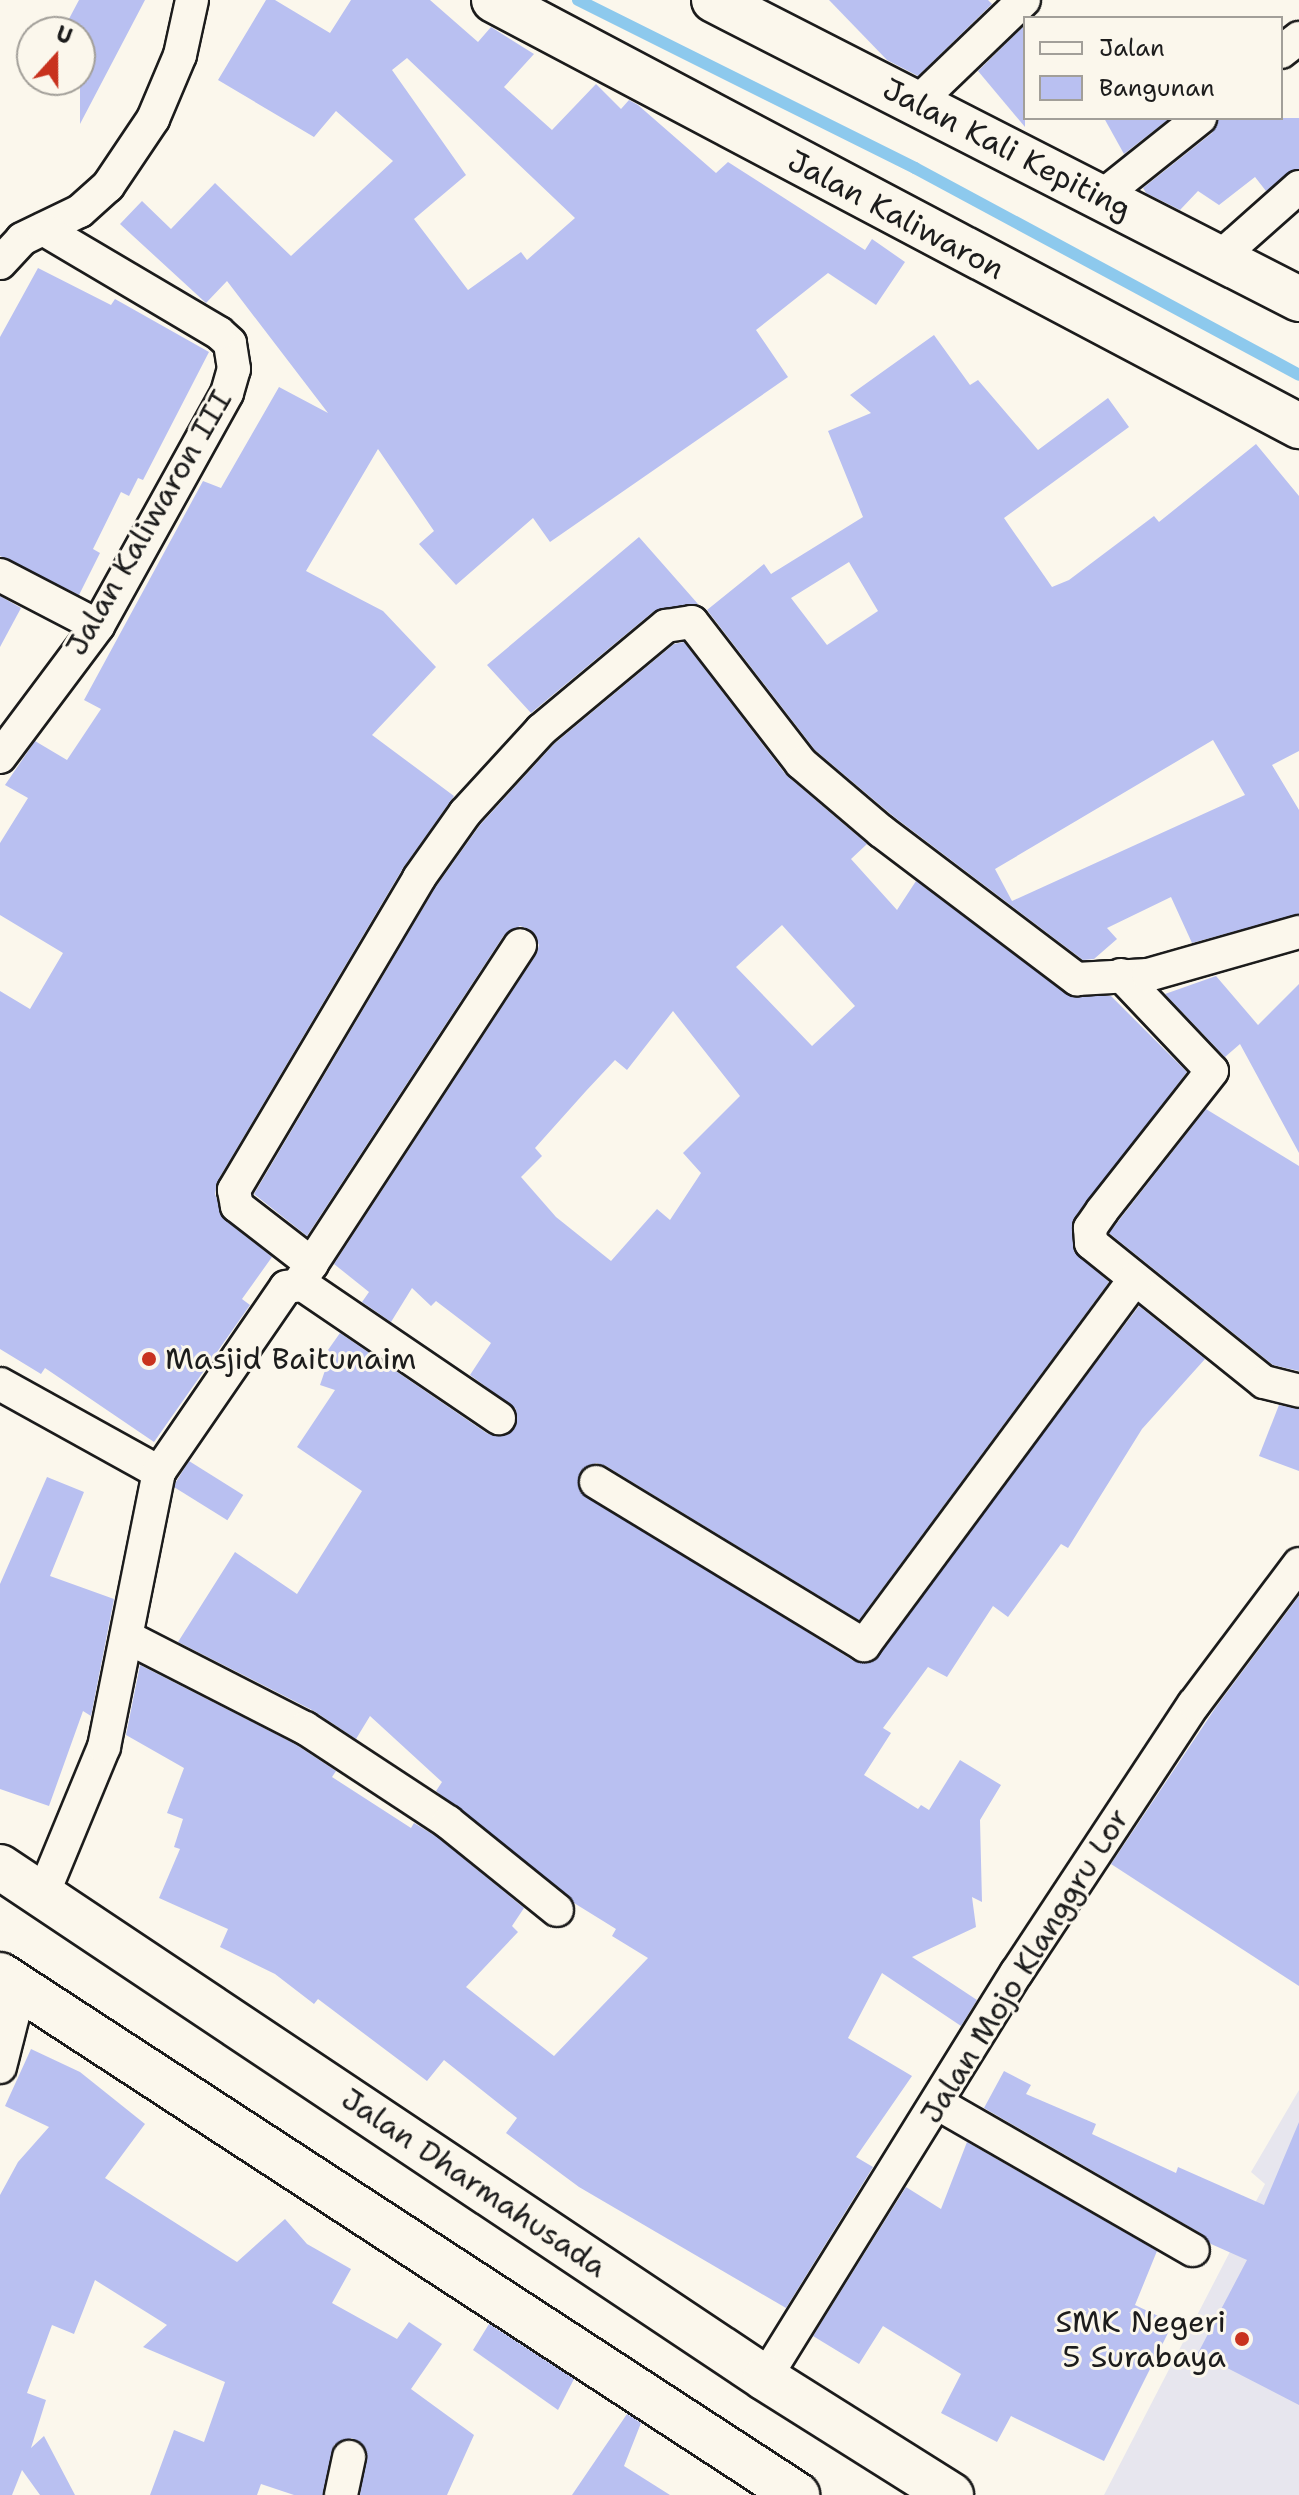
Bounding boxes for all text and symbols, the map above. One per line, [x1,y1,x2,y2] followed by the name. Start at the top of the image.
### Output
[16,16,96,96] north arrow
[1023,16,1283,120] legend
[52,19,76,51] text: U
[1099,32,1165,64] text: Jalan
[877,71,1137,227] street label: Jalan Kali Kepiting
[1099,72,1215,104] text: Bangunan
[782,143,1010,287] street label: Jalan Kaliwaron
[58,384,240,662] street label: Jalan Kaliwaron III
[165,1341,416,1377] place label: Masjid Baitunaim
[140,1350,158,1368] marker: Masjid Baitunaim
[913,1802,1137,2130] street label: Jalan Mojo Klanggru Lor
[335,2081,613,2285] street label: Jalan Dharmahusada
[1055,2304,1226,2374] place label: SMK Negeri 5 Surabaya
[1233,2330,1251,2348] marker: SMK Negeri 5 Surabaya

